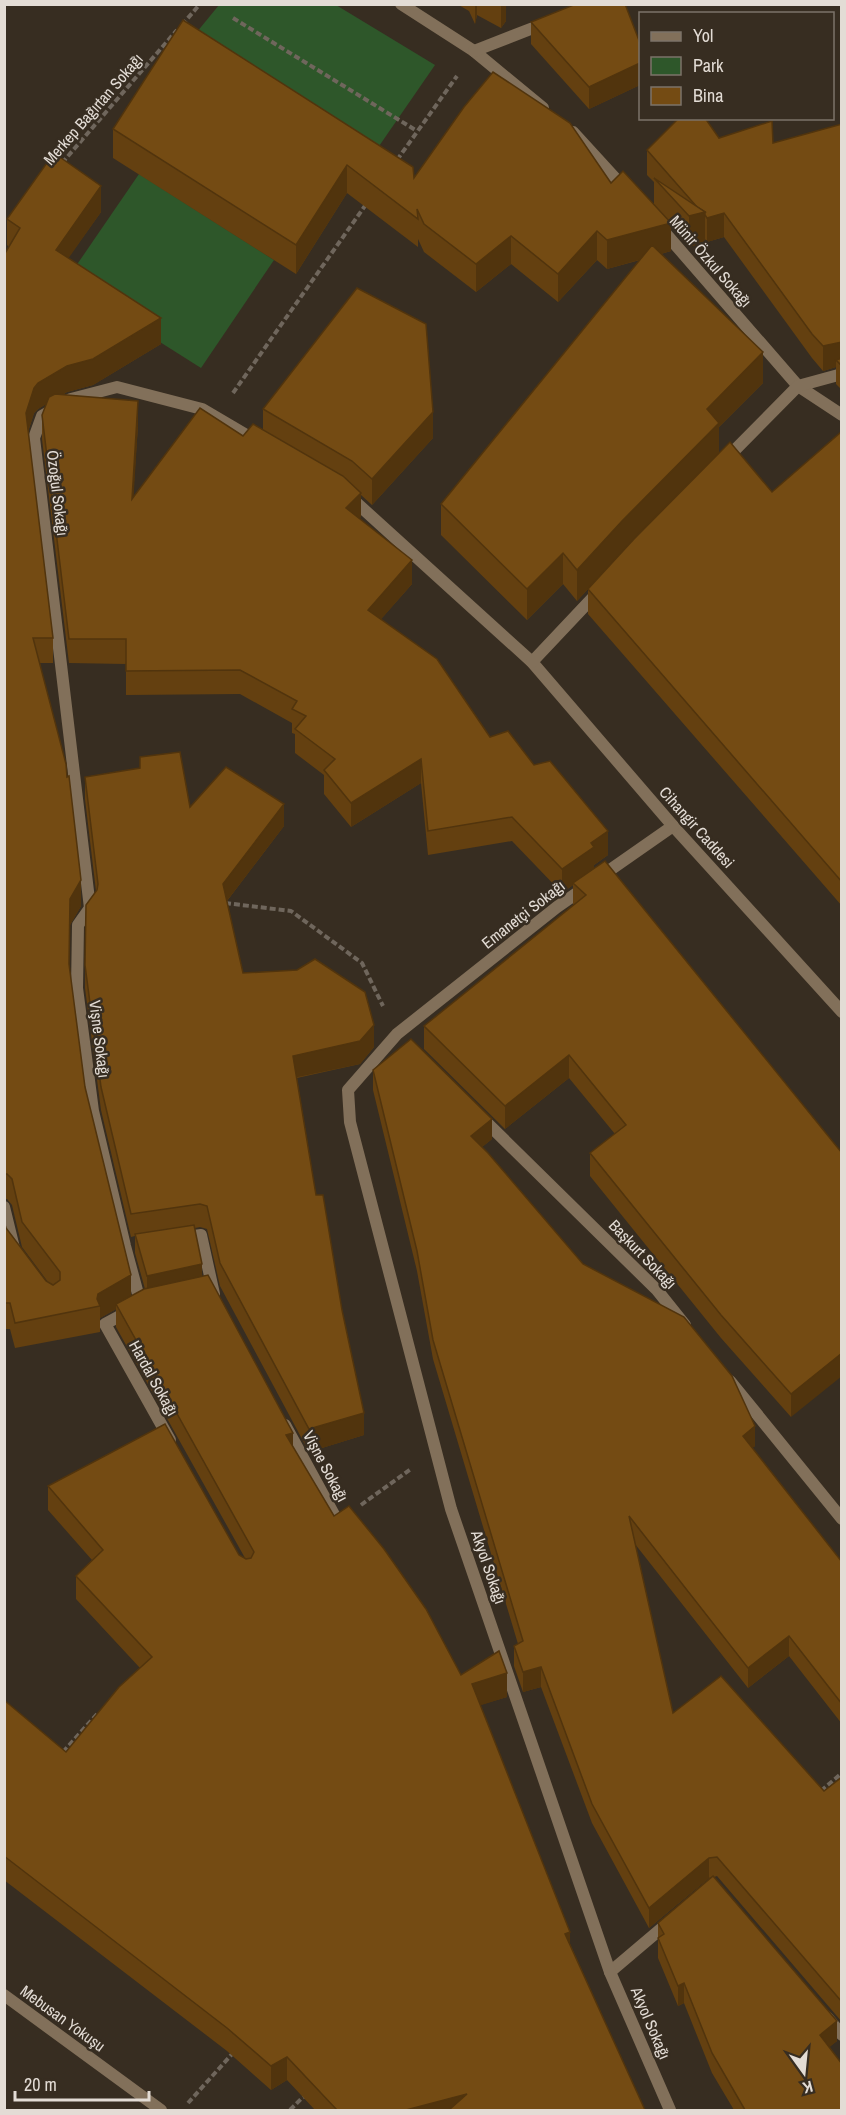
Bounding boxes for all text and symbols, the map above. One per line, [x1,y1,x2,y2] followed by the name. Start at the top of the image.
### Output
[639,12,834,120] legend
[693,23,713,48] text: Yol
[38,48,148,170] street label: Merkep Bağırtan Sokağı
[693,53,724,78] text: Park
[693,83,723,108] text: Bina
[665,210,757,312] street label: Münir Özkul Sokağı
[42,449,74,537] street label: Özoğul Sokağı
[654,781,740,873] street label: Cihangir Caddesi
[477,875,569,953] street label: Emanetçi Sokağı
[84,999,116,1079] street label: Vişne Sokağı
[604,1214,682,1294] street label: Başkurt Sokağı
[124,1336,184,1420] street label: Hardal Sokağı
[298,1426,354,1506] street label: Vişne Sokağı
[466,1526,512,1607] street label: Akyol Sokağı
[16,1980,110,2056] street label: Mebusan Yokuşu
[626,1983,676,2063] street label: Akyol Sokağı
[774,2043,834,2103] north arrow
[15,2064,148,2102] scale bar
[24,2072,57,2097] text: 20 m
[800,2076,815,2099] text: K

